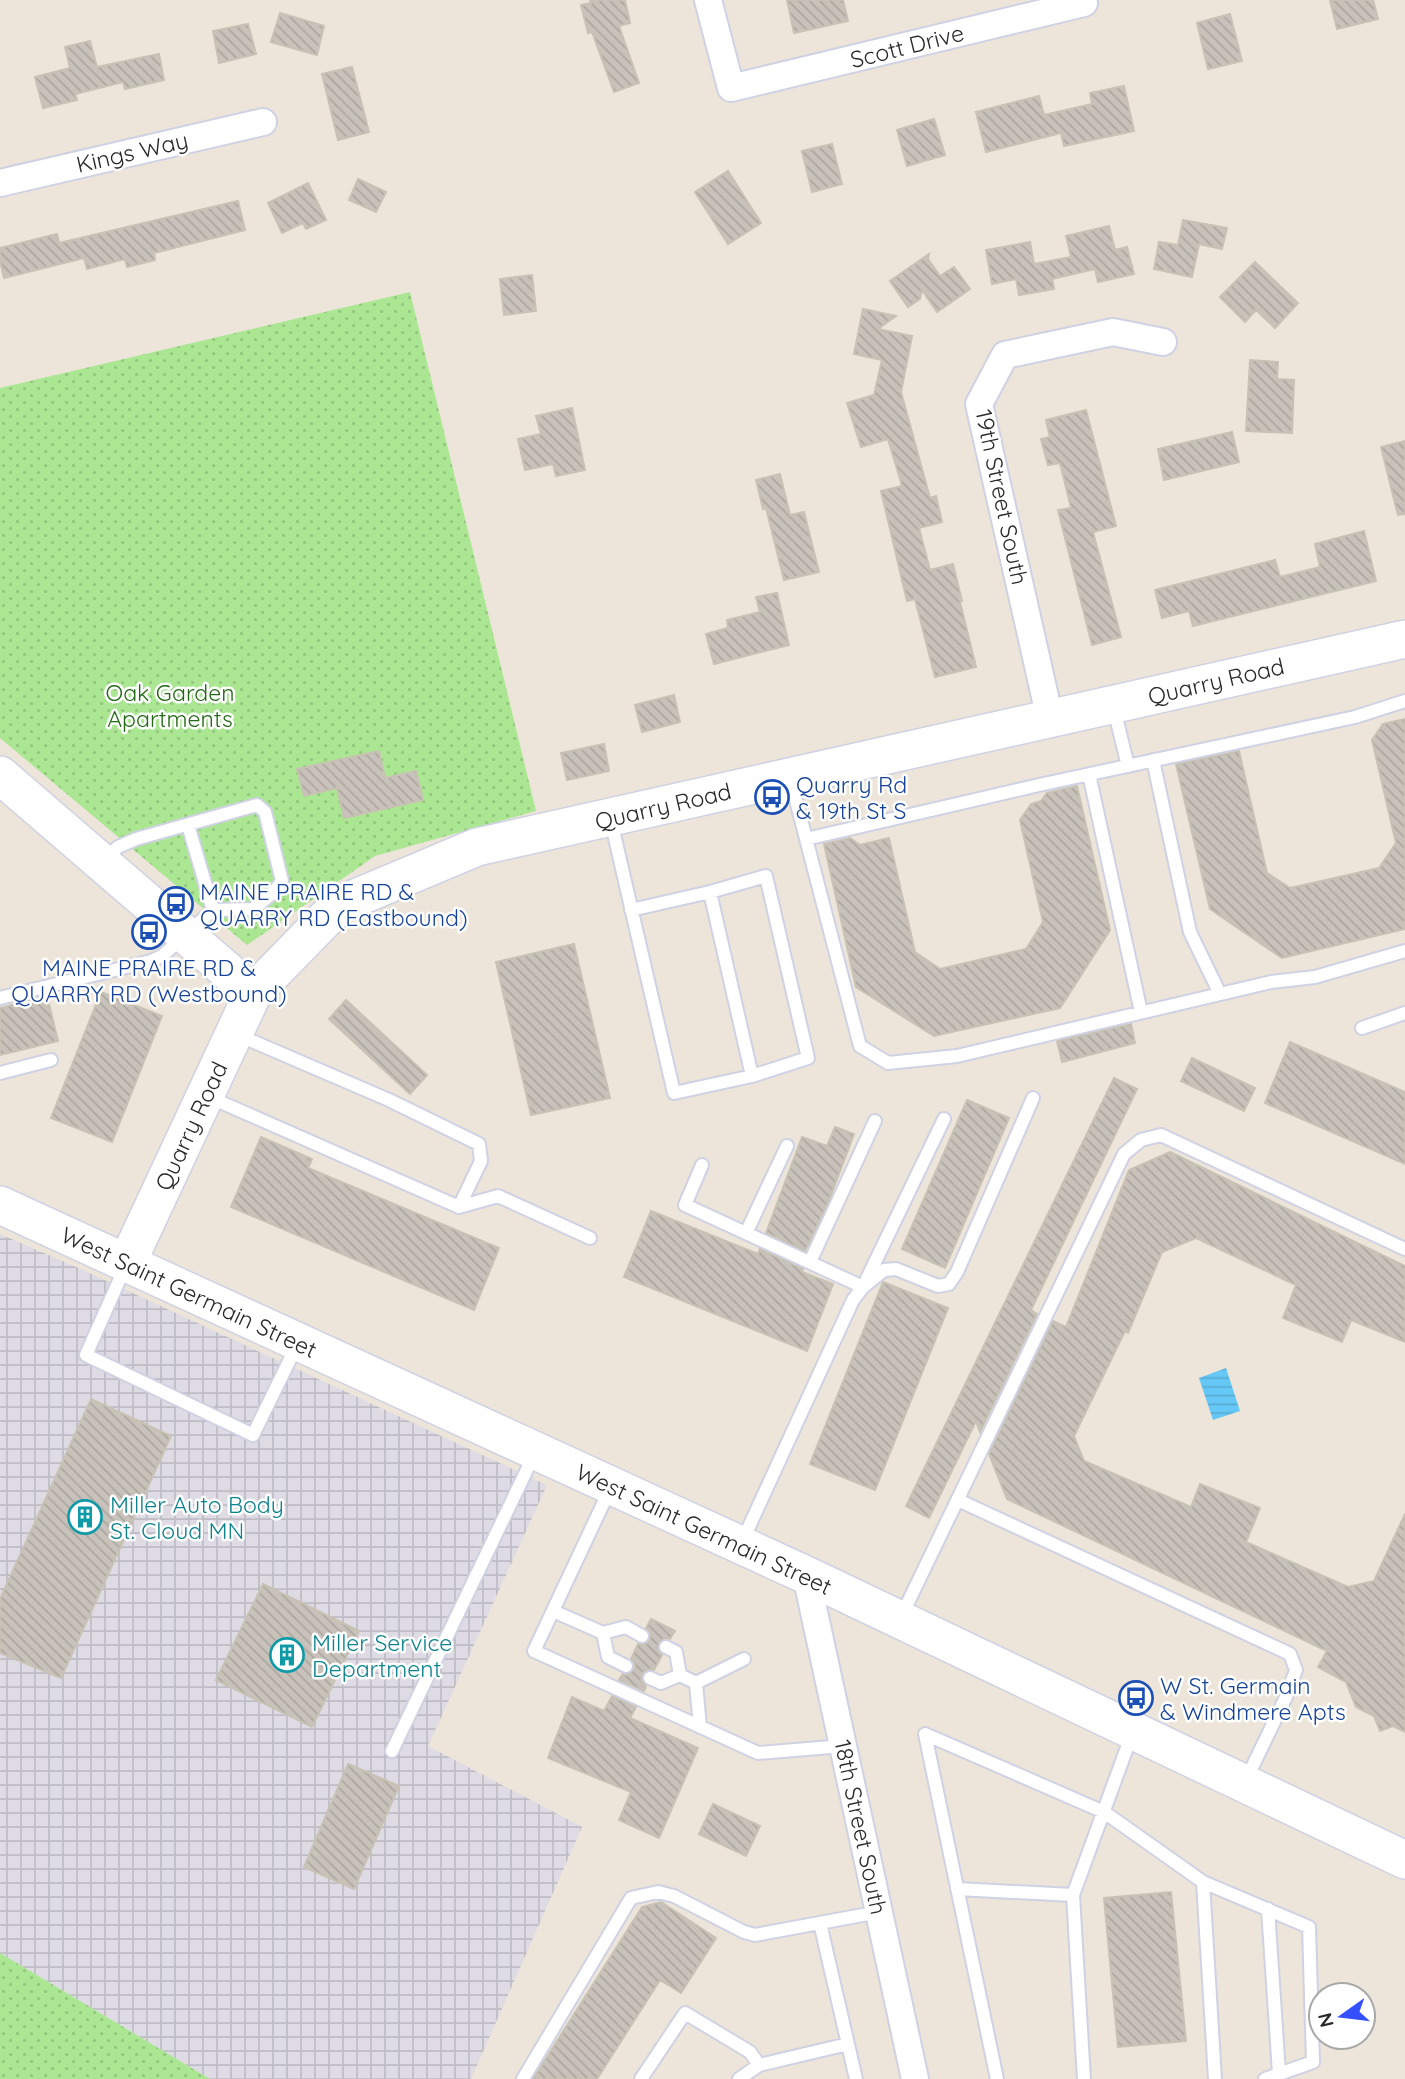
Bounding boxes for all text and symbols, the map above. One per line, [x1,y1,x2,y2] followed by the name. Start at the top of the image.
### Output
[847,18,967,74] street label: Scott Drive
[73,125,191,179] street label: Kings Way
[969,407,1035,587] street label: 19th Street South
[1145,651,1287,711] street label: Quarry Road
[106,678,234,733] park label: Oak Garden Apartments
[796,770,907,825] place label: Quarry Rd & 19th St S
[592,776,734,836] street label: Quarry Road
[753,778,791,816] bus stop icon: Quarry Rd & 19th St S
[200,877,468,932] place label: MAINE PRAIRE RD & QUARRY RD (Eastbound)
[157,885,195,923] bus stop icon: MAINE PRAIRE RD & QUARRY RD (Eastbound)
[130,913,168,951] bus stop icon: MAINE PRAIRE RD & QUARRY RD (Westbound)
[11,953,287,1008] place label: MAINE PRAIRE RD & QUARRY RD (Westbound)
[148,1057,234,1195] street label: Quarry Road
[56,1220,322,1364] street label: West Saint Germain Street
[571,1457,837,1601] street label: West Saint Germain Street
[110,1490,284,1545] place label: Miller Auto Body St. Cloud MN
[66,1498,104,1536] building icon: Miller Auto Body St. Cloud MN
[312,1628,452,1683] place label: Miller Service Department
[268,1636,306,1674] building icon: Miller Service Department
[1160,1671,1346,1726] place label: W St. Germain & Windmere Apts
[1117,1679,1155,1717] bus stop icon: W St. Germain & Windmere Apts
[828,1737,894,1917] street label: 18th Street South
[1307,1981,1377,2051] north arrow
[1312,2010,1339,2030] text: N

